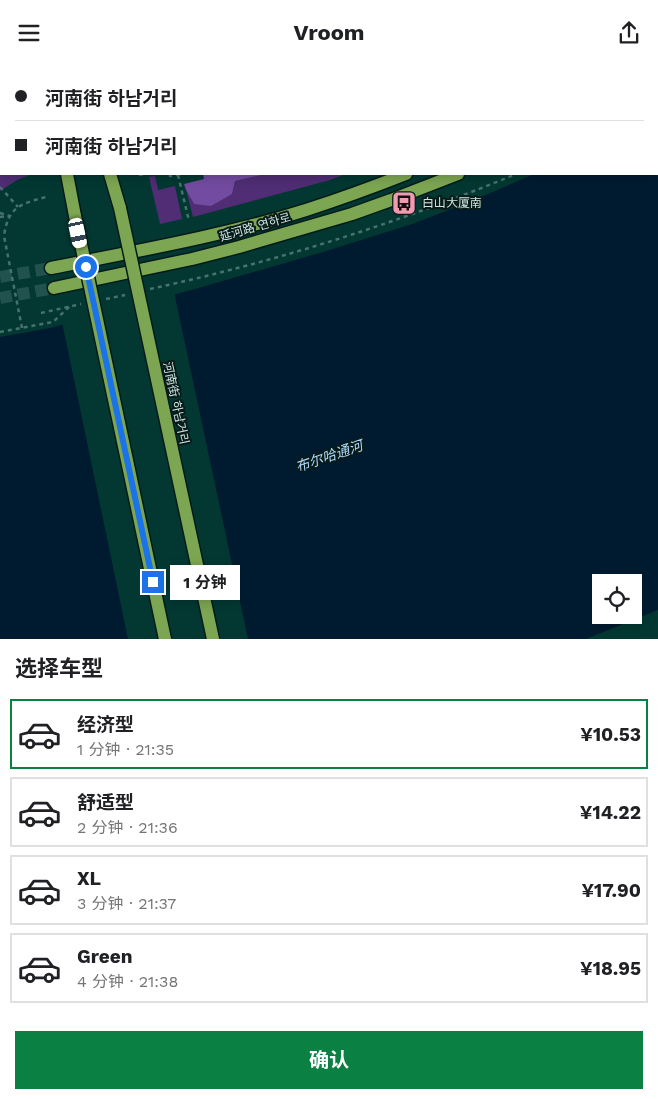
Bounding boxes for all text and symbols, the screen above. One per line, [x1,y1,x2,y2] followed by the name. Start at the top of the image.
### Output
[15,19,43,47] icon: menu
[615,19,643,47] icon: share
[293,20,365,45] text: Vroom
[45,87,177,110] text: 河南街 하남거리
[45,135,177,158] text: 河南街 하남거리
[391,190,417,216] bus stop icon: 白山大厦南
[422,196,482,210] place label: 白山大厦南
[218,210,292,244] street label: 延河路 연하로
[67,217,88,249] car
[75,256,97,278] route start
[160,360,192,446] street label: 河南街 하남거리
[293,436,368,475] water label: 布尔哈通河
[170,565,240,599] callout: 1 分钟
[142,571,164,593] route end
[183,573,227,592] text: 1 分钟
[592,574,642,624] map controls
[592,574,642,624] button: locate
[15,656,103,681] text: 选择车型
[17,712,62,757] icon: car
[77,713,134,736] text: 经济型
[580,723,641,746] text: ¥10.53
[77,740,174,759] text: 1 分钟 · 21:35
[17,790,62,835] icon: car
[77,791,134,814] text: 舒适型
[580,801,641,824] text: ¥14.22
[77,818,178,837] text: 2 分钟 · 21:36
[77,867,101,890] text: XL
[17,868,62,913] icon: car
[581,879,641,902] text: ¥17.90
[77,894,176,913] text: 3 分钟 · 21:37
[77,945,133,968] text: Green
[17,946,62,991] icon: car
[580,957,641,980] text: ¥18.95
[77,972,178,991] text: 4 分钟 · 21:38
[15,1031,643,1089] button: 确认

